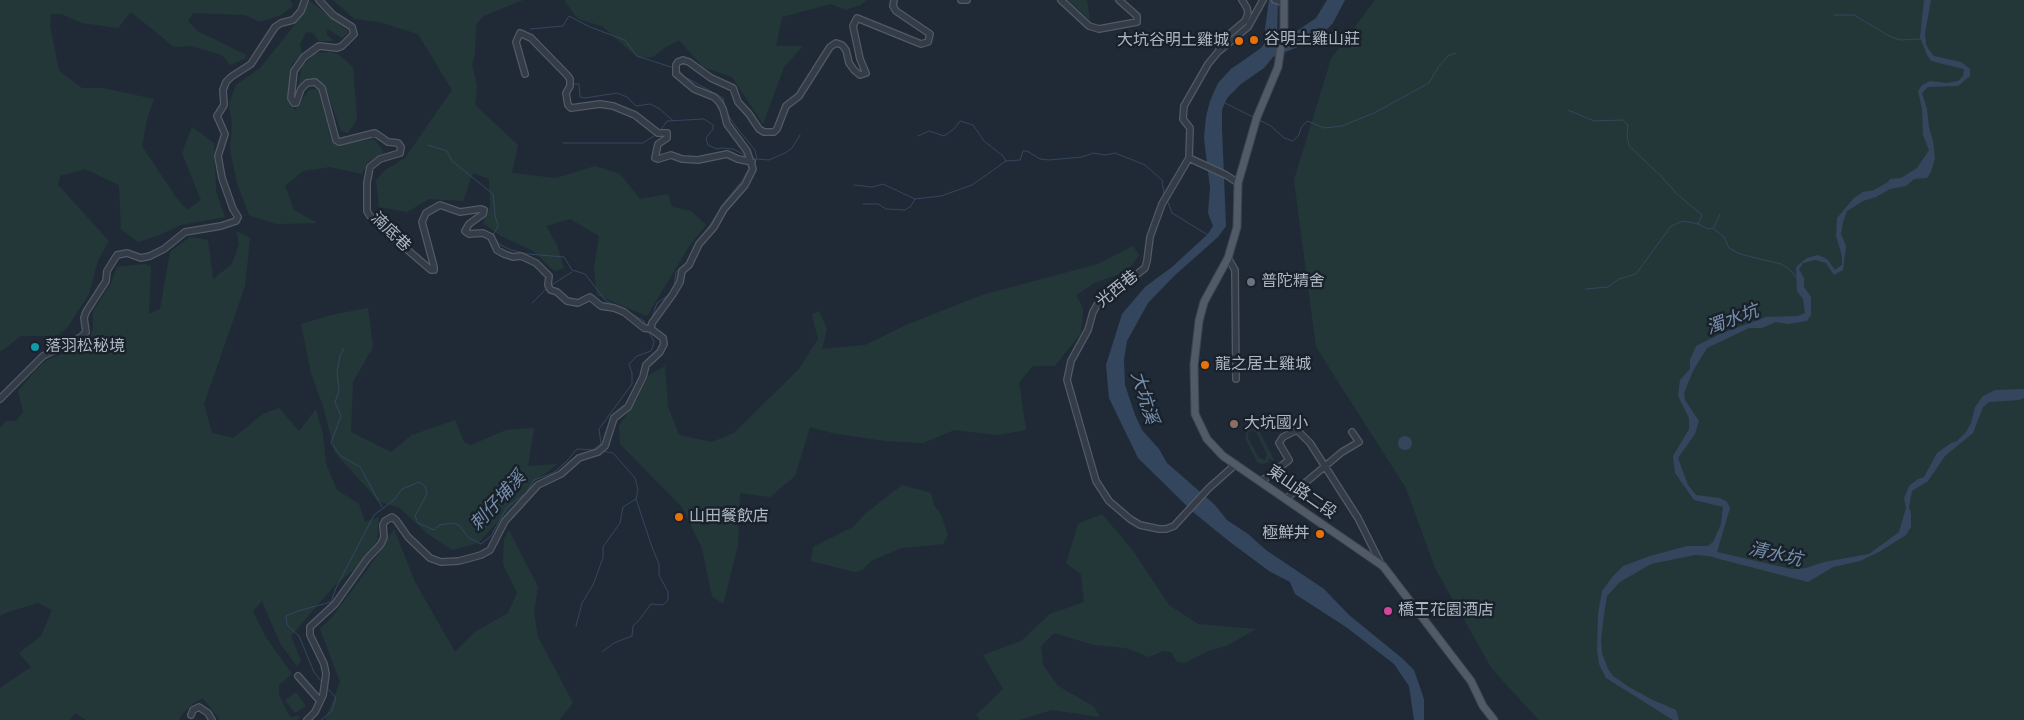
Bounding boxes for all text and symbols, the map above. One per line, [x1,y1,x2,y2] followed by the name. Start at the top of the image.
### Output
[1264,30,1360,50] place label: 谷明土雞山莊
[1117,31,1229,51] place label: 大坑谷明土雞城
[1248,34,1260,46] marker: 谷明土雞山莊
[1233,35,1245,47] marker: 大坑谷明土雞城
[366,209,414,257] street label: 湳底巷
[1093,267,1143,313] street label: 光西巷
[1261,272,1325,292] place label: 普陀精舍
[1245,276,1257,288] marker: 普陀精舍
[1704,302,1762,340] water label: 濁水坑
[45,337,125,357] place label: 落羽松秘境
[29,341,41,353] marker: 落羽松秘境
[1215,355,1311,375] place label: 龍之居土雞城
[1199,359,1211,371] marker: 龍之居土雞城
[1125,369,1161,427] water label: 大坑溪
[1244,414,1308,434] place label: 大坑國小
[1228,418,1240,430] marker: 大坑國小
[1263,462,1339,524] street label: 東山路二段
[467,468,531,536] water label: 刺仔埔溪
[689,507,769,527] place label: 山田餐飲店
[673,511,685,523] marker: 山田餐飲店
[1262,524,1310,544] place label: 極鮮丼
[1314,528,1326,540] marker: 極鮮丼
[1746,539,1804,573] water label: 清水坑
[1398,601,1494,621] place label: 橋王花園酒店
[1382,605,1394,617] marker: 橋王花園酒店

